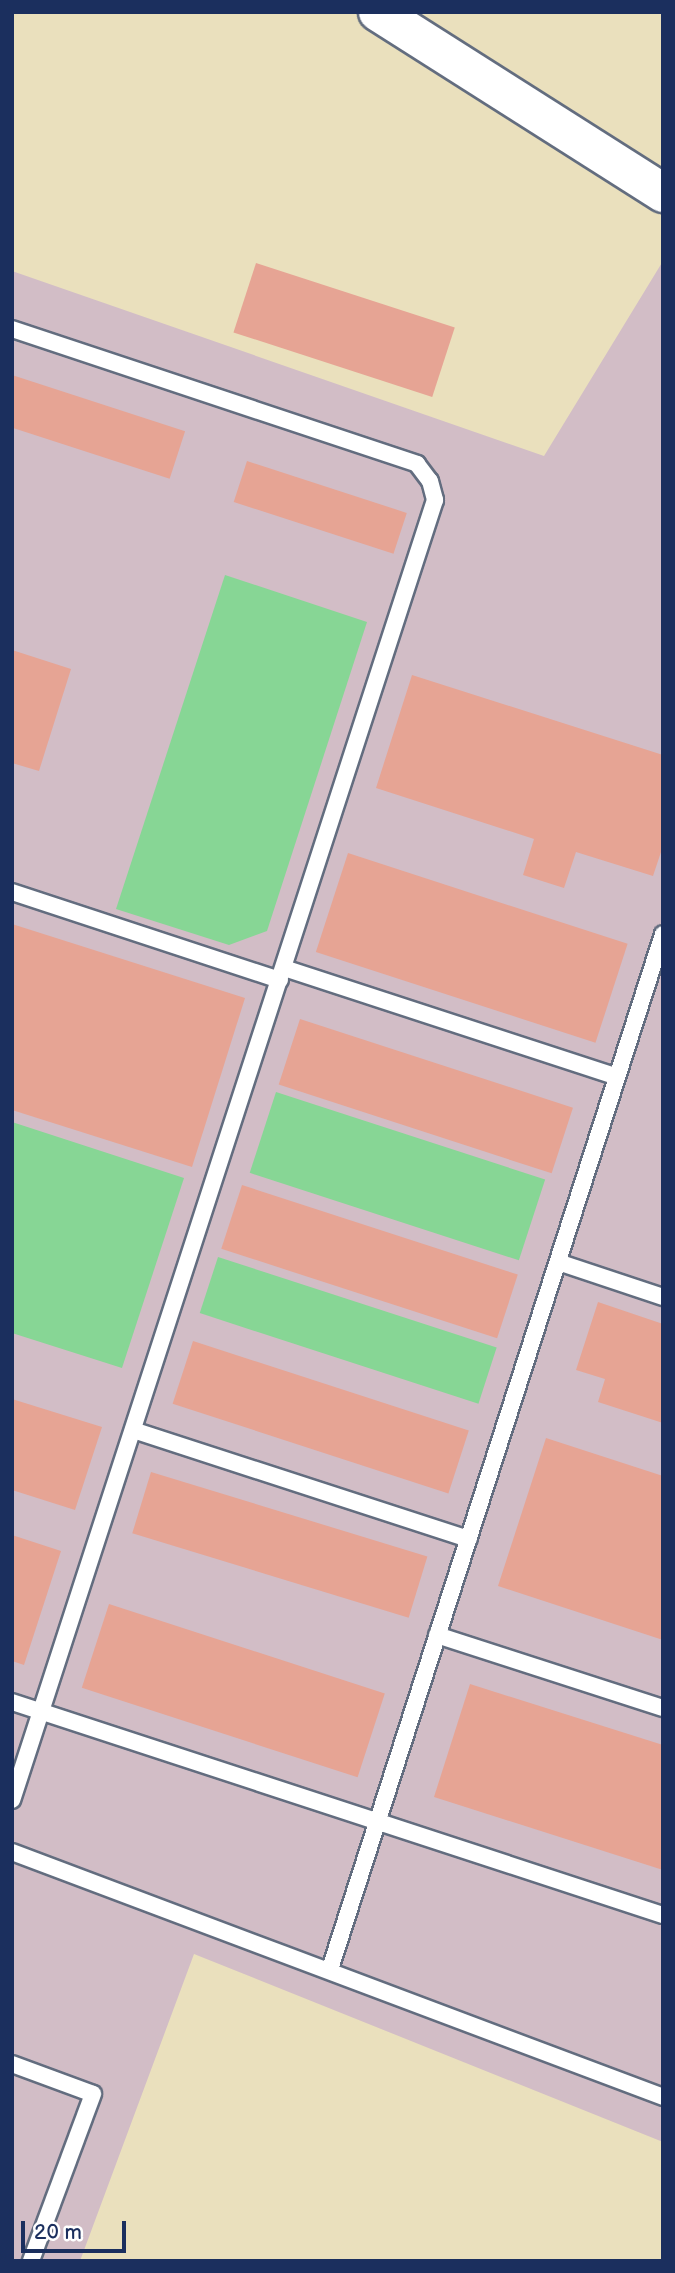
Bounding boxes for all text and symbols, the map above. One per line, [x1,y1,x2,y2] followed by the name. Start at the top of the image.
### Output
[24,2206,130,2250] scale bar
[34,2220,82,2245] text: 20 m

